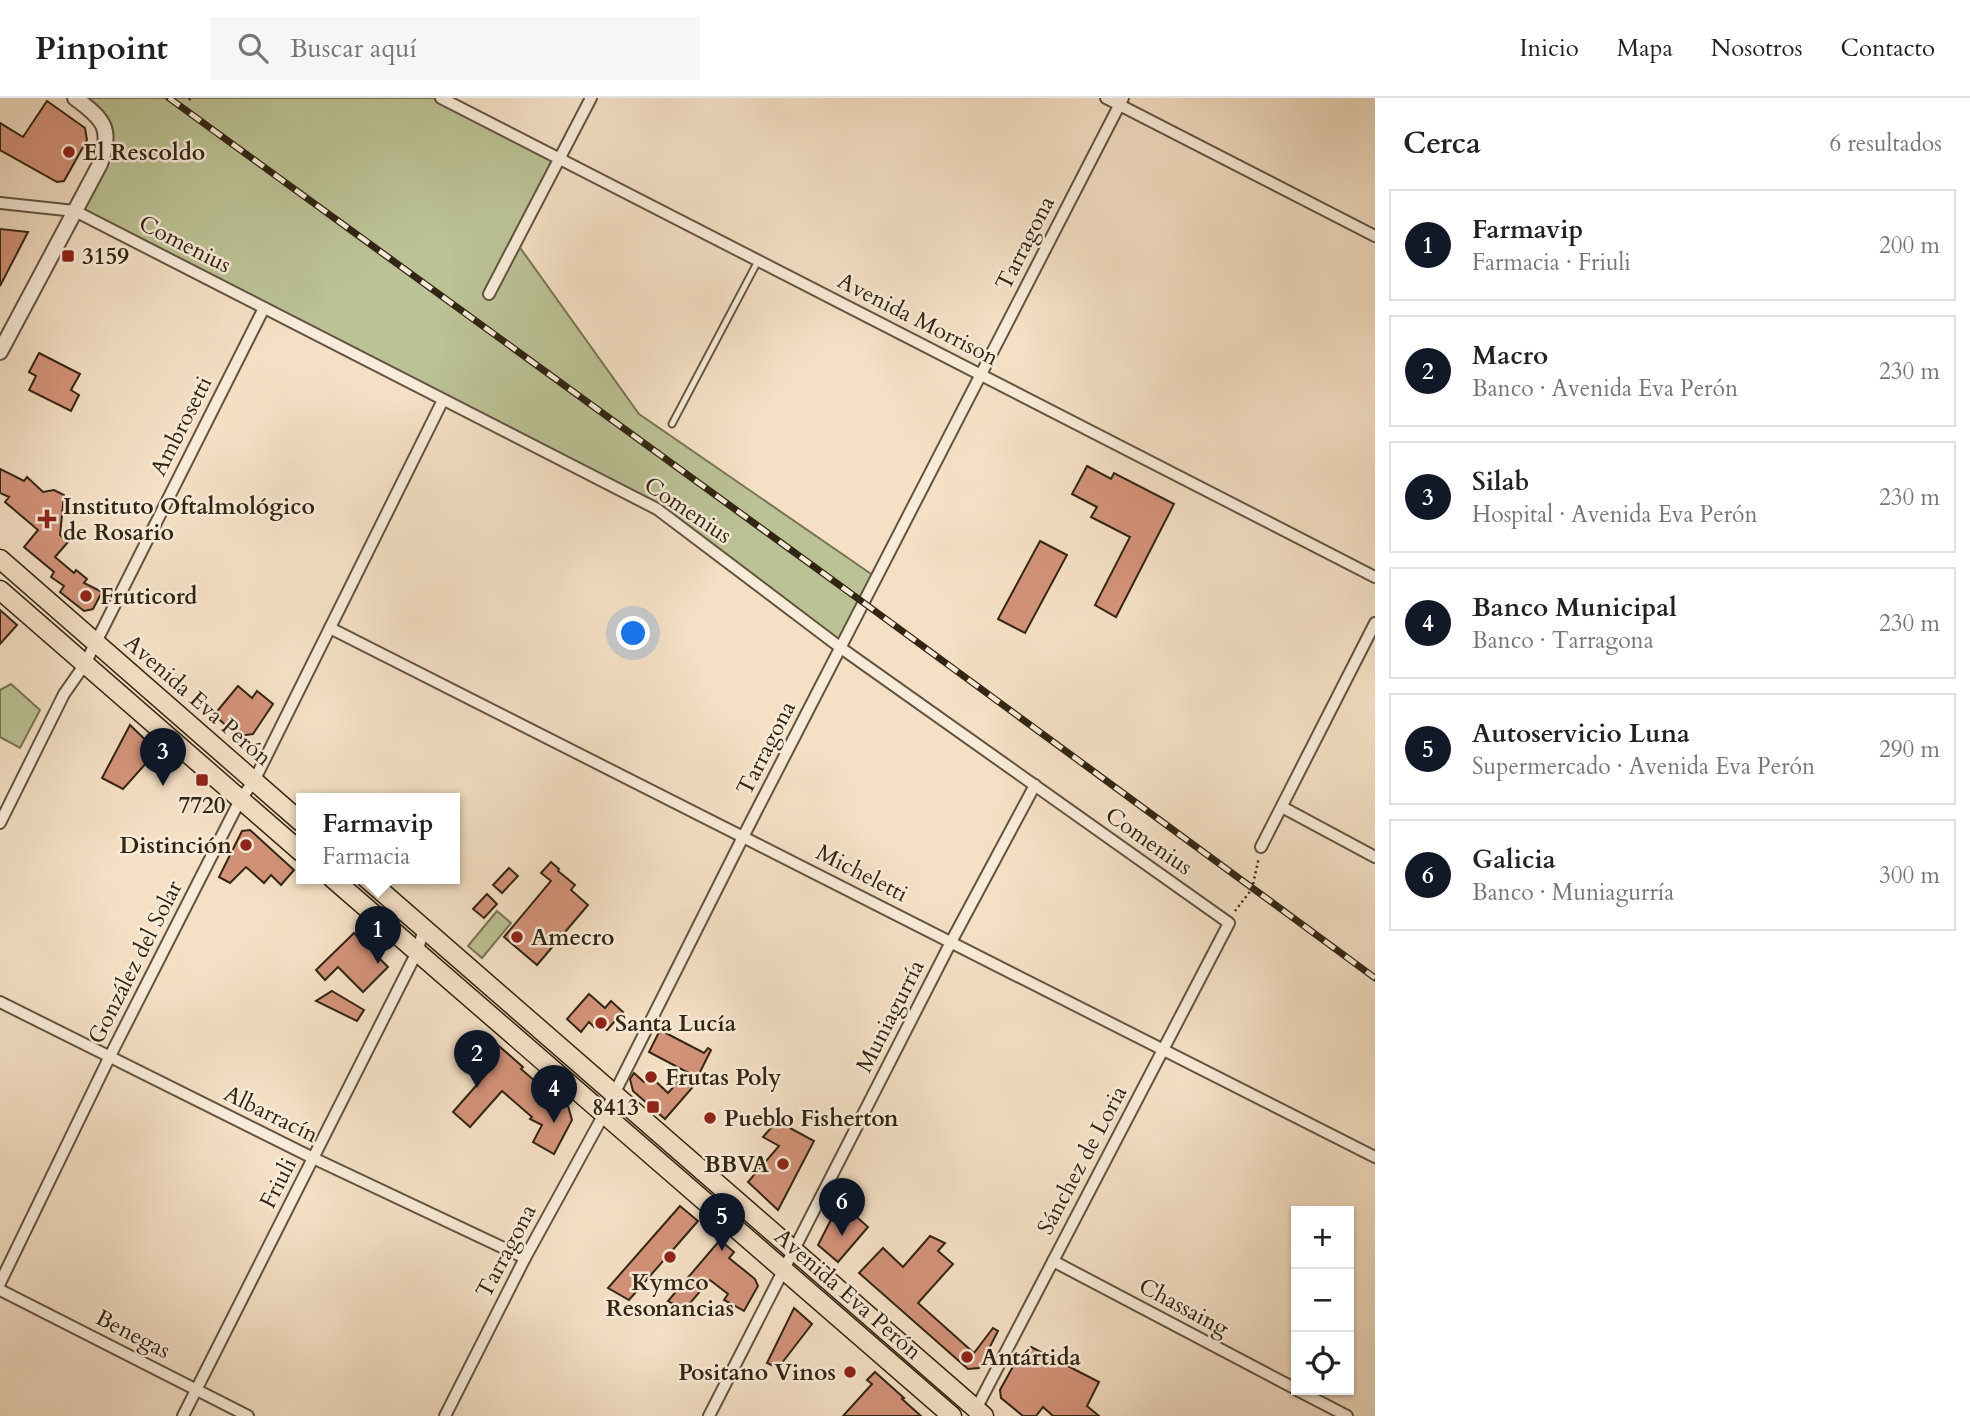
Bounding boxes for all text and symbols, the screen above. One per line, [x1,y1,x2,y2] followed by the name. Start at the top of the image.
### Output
[210,17,700,80] search box
[35,26,168,71] text: Pinpoint
[234,29,272,67] icon: search
[290,31,417,66] text: Buscar aquí
[1519,32,1579,65] text: Inicio
[1617,32,1673,65] text: Mapa
[1711,32,1803,65] text: Nosotros
[1841,32,1935,65] text: Contacto
[1403,123,1481,164] text: Cerca
[1829,128,1942,159] text: 6 resultados
[83,137,205,168] place label: El Rescoldo
[61,144,77,160] marker: El Rescoldo
[988,191,1062,295] street label: Tarragona
[134,208,236,280] street label: Comenius
[1472,212,1583,247] text: Farmavip
[1422,230,1434,261] text: 1
[1879,230,1940,261] text: 200 m
[82,241,129,272] place label: 3159
[1472,247,1631,278] text: Farmacia · Friuli
[60,248,76,264] marker: 3159
[832,265,1004,373] street label: Avenida Morrison
[1472,338,1548,373] text: Macro
[1422,356,1434,387] text: 2
[1879,356,1940,387] text: 230 m
[143,371,219,481] street label: Ambrosetti
[1472,373,1738,404] text: Banco · Avenida Eva Perón
[1472,464,1529,499] text: Silab
[638,469,738,551] street label: Comenius
[1422,482,1434,513] text: 3
[1879,482,1940,513] text: 230 m
[63,491,315,548] place label: Instituto Oftalmológico de Rosario
[1472,499,1758,530] text: Hospital · Avenida Eva Perón
[37,509,57,529] marker: Instituto Oftalmológico de Rosario
[100,581,197,612] place label: Fruticord
[78,588,94,604] marker: Fruticord
[1472,590,1677,625] text: Banco Municipal
[1422,608,1434,639] text: 4
[1879,608,1940,639] text: 230 m
[616,616,650,650] your location
[1472,625,1654,656] text: Banco · Tarragona
[118,627,278,773] street label: Avenida Eva Perón
[729,696,803,800] street label: Tarragona
[1472,716,1690,751] text: Autoservicio Luna
[140,728,186,786] pin: 3
[1422,734,1434,765] text: 5
[1879,734,1940,765] text: 290 m
[1472,751,1815,782] text: Supermercado · Avenida Eva Perón
[194,772,210,788] marker: 7720
[178,790,226,821] place label: 7720
[296,793,460,884] popup
[1099,800,1199,882] street label: Comenius
[322,806,434,841] text: Farmavip
[120,830,232,861] place label: Distinción
[238,837,254,853] marker: Distinción
[811,837,913,909] street label: Micheletti
[322,841,410,872] text: Farmacia
[1472,842,1556,877] text: Galicia
[1422,860,1434,891] text: 6
[1879,860,1940,891] text: 300 m
[80,874,190,1049] street label: González del Solar
[1472,877,1674,908] text: Banco · Muniagurría
[355,906,401,964] pin: 1
[531,922,614,953] place label: Amecro
[509,929,525,945] marker: Amecro
[848,954,932,1078] street label: Muniagurría
[615,1008,737,1039] place label: Santa Lucía
[593,1015,609,1031] marker: Santa Lucía
[454,1030,500,1088] pin: 2
[665,1062,781,1093] place label: Frutas Poly
[531,1065,577,1123] pin: 4
[643,1069,659,1085] marker: Frutas Poly
[219,1078,323,1150] street label: Albarracín
[1030,1080,1134,1240] street label: Sánchez de Loria
[592,1092,639,1123] place label: 8413
[645,1099,661,1115] marker: 8413
[724,1103,899,1134] place label: Pueblo Fisherton
[702,1110,718,1126] marker: Pueblo Fisherton
[704,1149,770,1180] place label: BBVA
[252,1152,304,1214] street label: Friuli
[775,1156,791,1172] marker: BBVA
[819,1178,865,1236] pin: 6
[699,1193,745,1251] pin: 5
[468,1199,544,1303] street label: Tarragona
[1291,1206,1354,1395] map controls
[1291,1206,1354,1269] button: +
[768,1221,928,1367] street label: Avenida Eva Perón
[662,1249,678,1265] marker: Kymco Resonancias
[606,1267,734,1324] place label: Kymco Resonancias
[1291,1269,1354,1332] button: −
[1133,1270,1235,1344] street label: Chassaing
[90,1302,176,1366] street label: Benegas
[1291,1332,1354,1395] button: locate
[981,1342,1082,1373] place label: Antártida
[959,1349,975,1365] marker: Antártida
[678,1357,836,1388] place label: Positano Vinos
[842,1364,858,1380] marker: Positano Vinos

